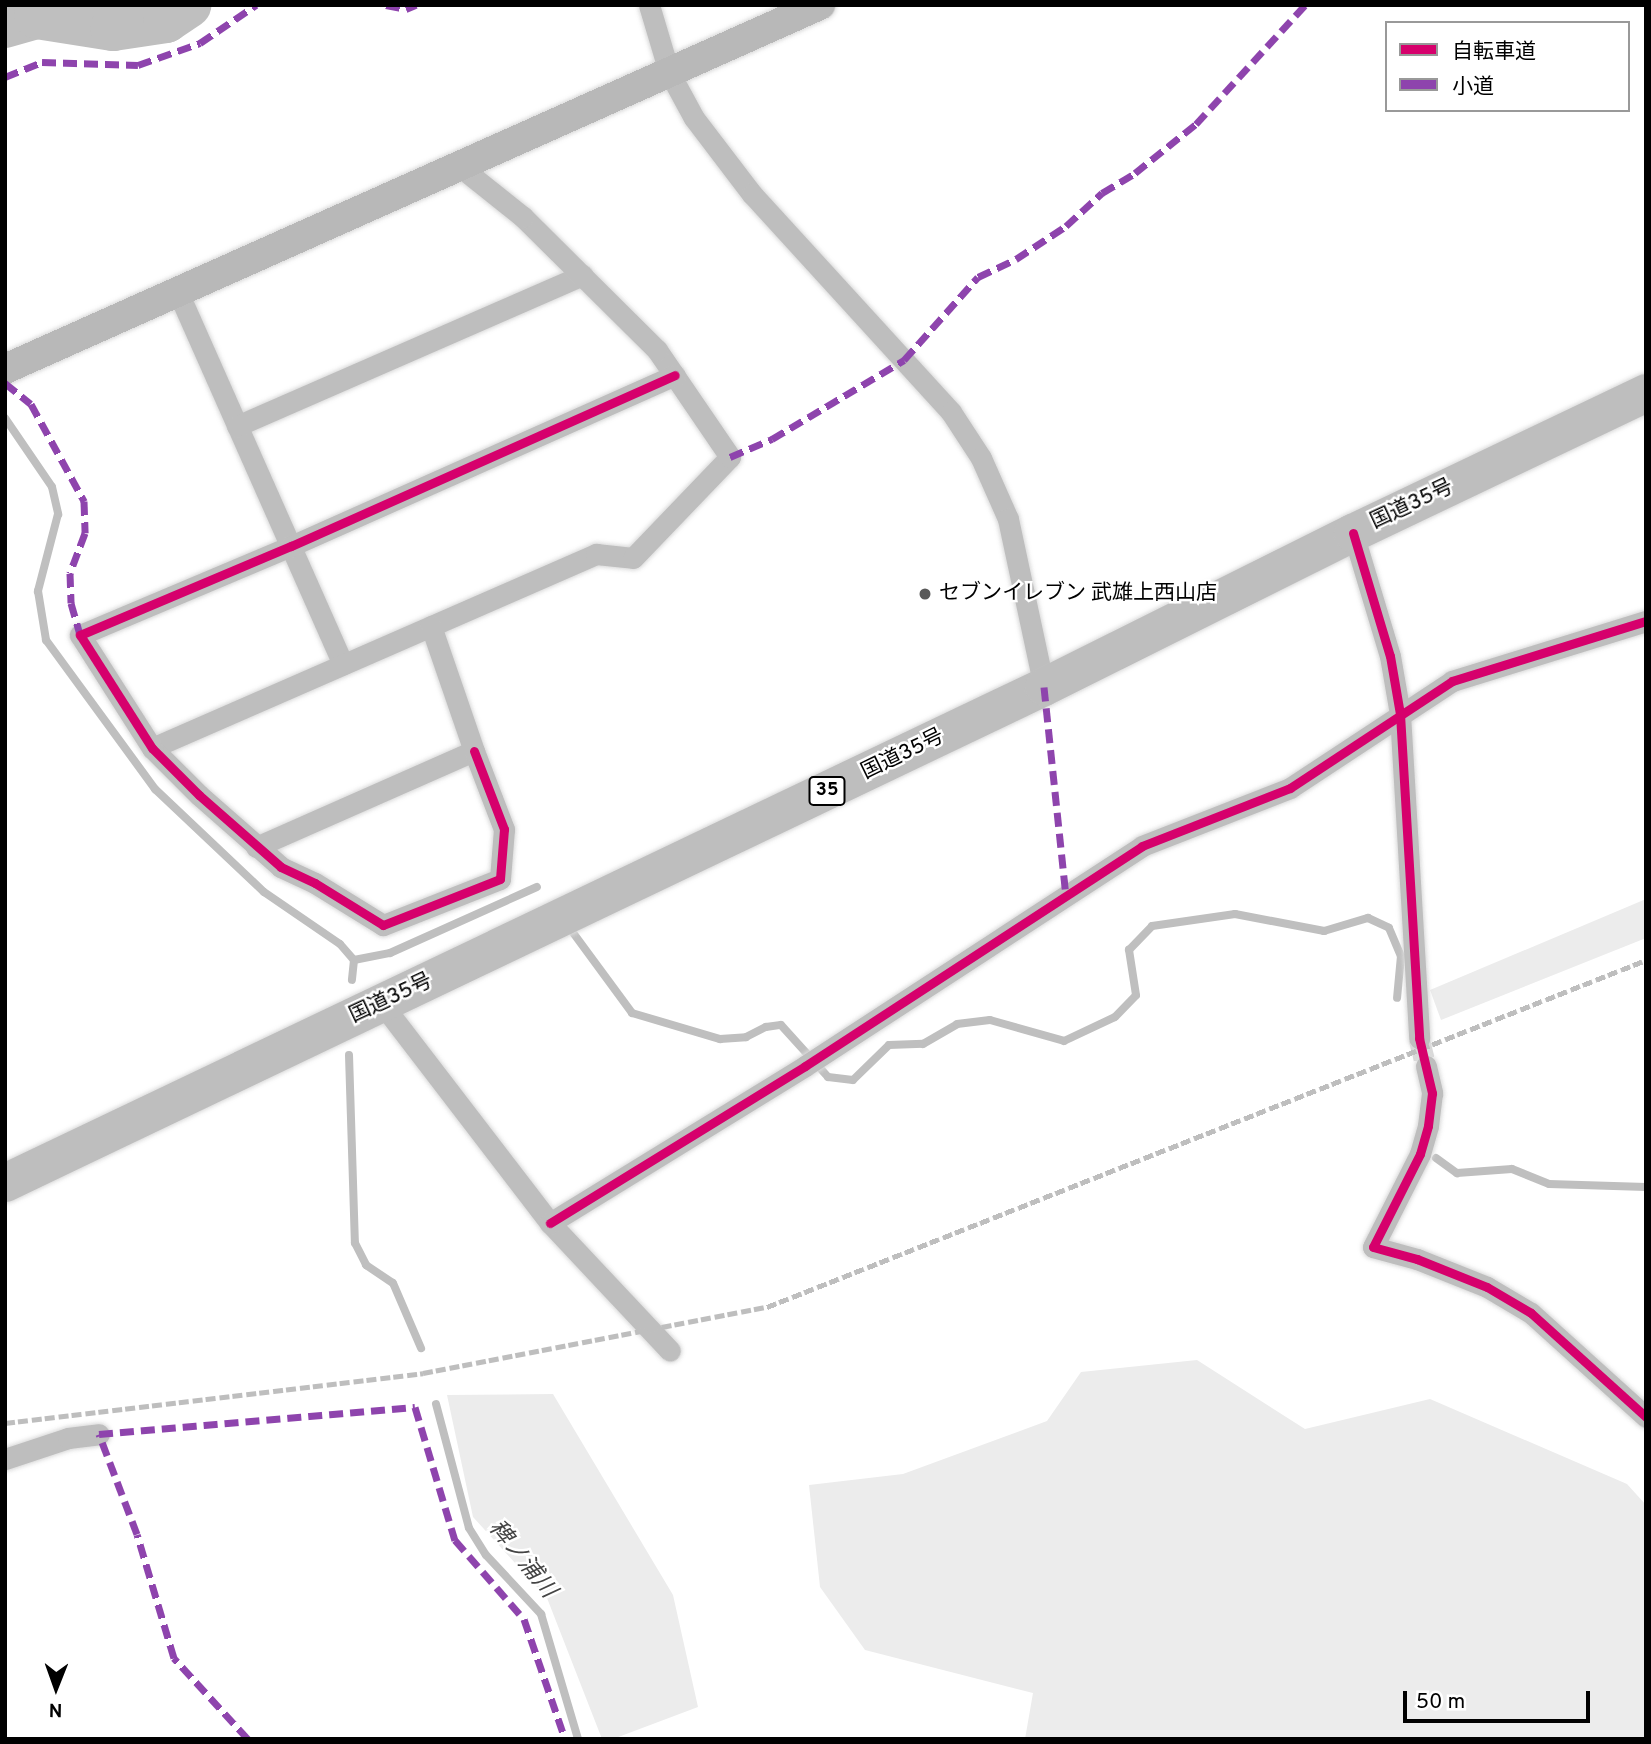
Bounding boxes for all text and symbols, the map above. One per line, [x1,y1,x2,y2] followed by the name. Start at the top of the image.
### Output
[1385,21,1630,112] legend
[1452,39,1536,66] text: 自転車道
[1452,74,1494,101] text: 小道
[1366,475,1458,535] street label: 国道35号
[939,581,1217,607] place label: セブンイレブン 武雄上西山店
[917,586,933,602] marker: セブンイレブン 武雄上西山店
[858,724,948,786] street label: 国道35号
[808,776,846,806] road number: 35
[345,969,437,1029] street label: 国道35号
[481,1516,561,1604] water label: 稗ノ浦川
[21,1653,91,1723] north arrow
[1406,1678,1593,1722] scale bar
[1416,1689,1465,1716] text: 50 m
[49,1697,63,1721] text: N

